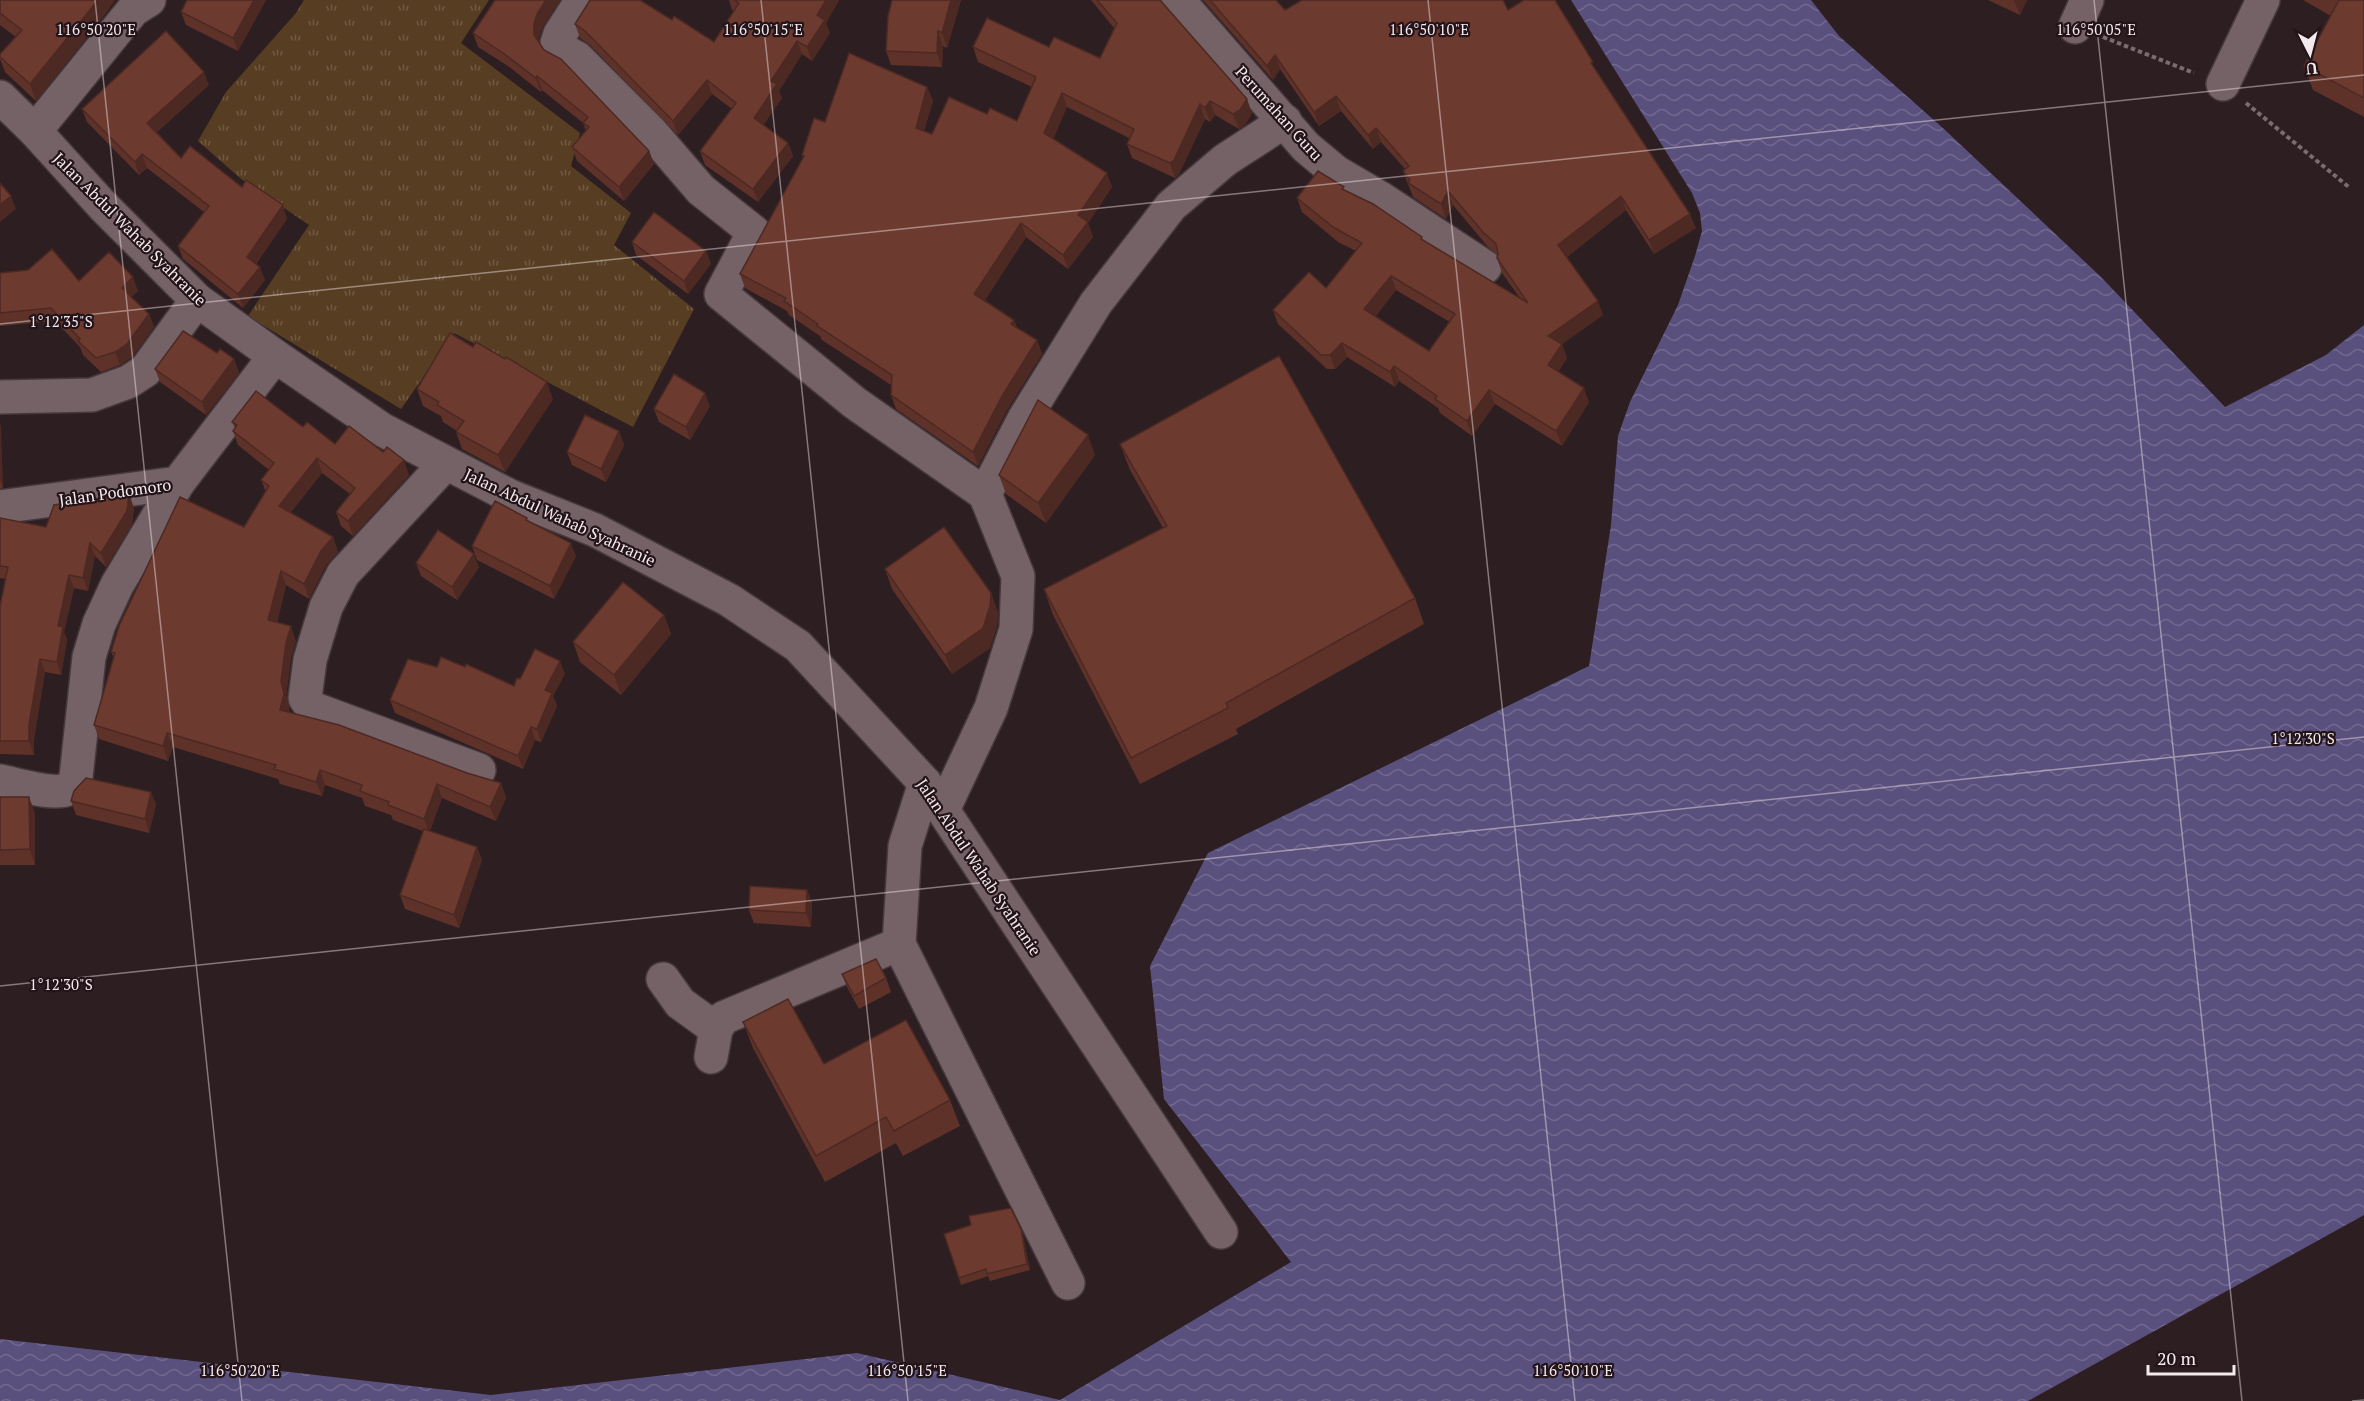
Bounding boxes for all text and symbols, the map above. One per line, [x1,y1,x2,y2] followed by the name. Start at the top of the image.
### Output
[56,19,136,39] text: 116°50'20"E
[723,19,803,39] text: 116°50'15"E
[1389,19,1469,39] text: 116°50'10"E
[2056,19,2136,39] text: 116°50'05"E
[2280,24,2340,84] north arrow
[2304,57,2318,81] text: U
[1230,61,1328,165] street label: Perumahan Guru
[48,147,212,311] street label: Jalan Abdul Wahab Syahranie
[29,311,93,331] text: 1°12'35"S
[461,463,659,571] street label: Jalan Abdul Wahab Syahranie
[57,473,173,511] street label: Jalan Podomoro
[2271,728,2335,748] text: 1°12'30"S
[912,774,1046,960] street label: Jalan Abdul Wahab Syahranie
[29,974,93,994] text: 1°12'30"S
[2148,1338,2234,1376] scale bar
[2157,1346,2197,1370] text: 20 m
[200,1360,280,1380] text: 116°50'20"E
[867,1360,947,1380] text: 116°50'15"E
[1533,1360,1613,1380] text: 116°50'10"E

